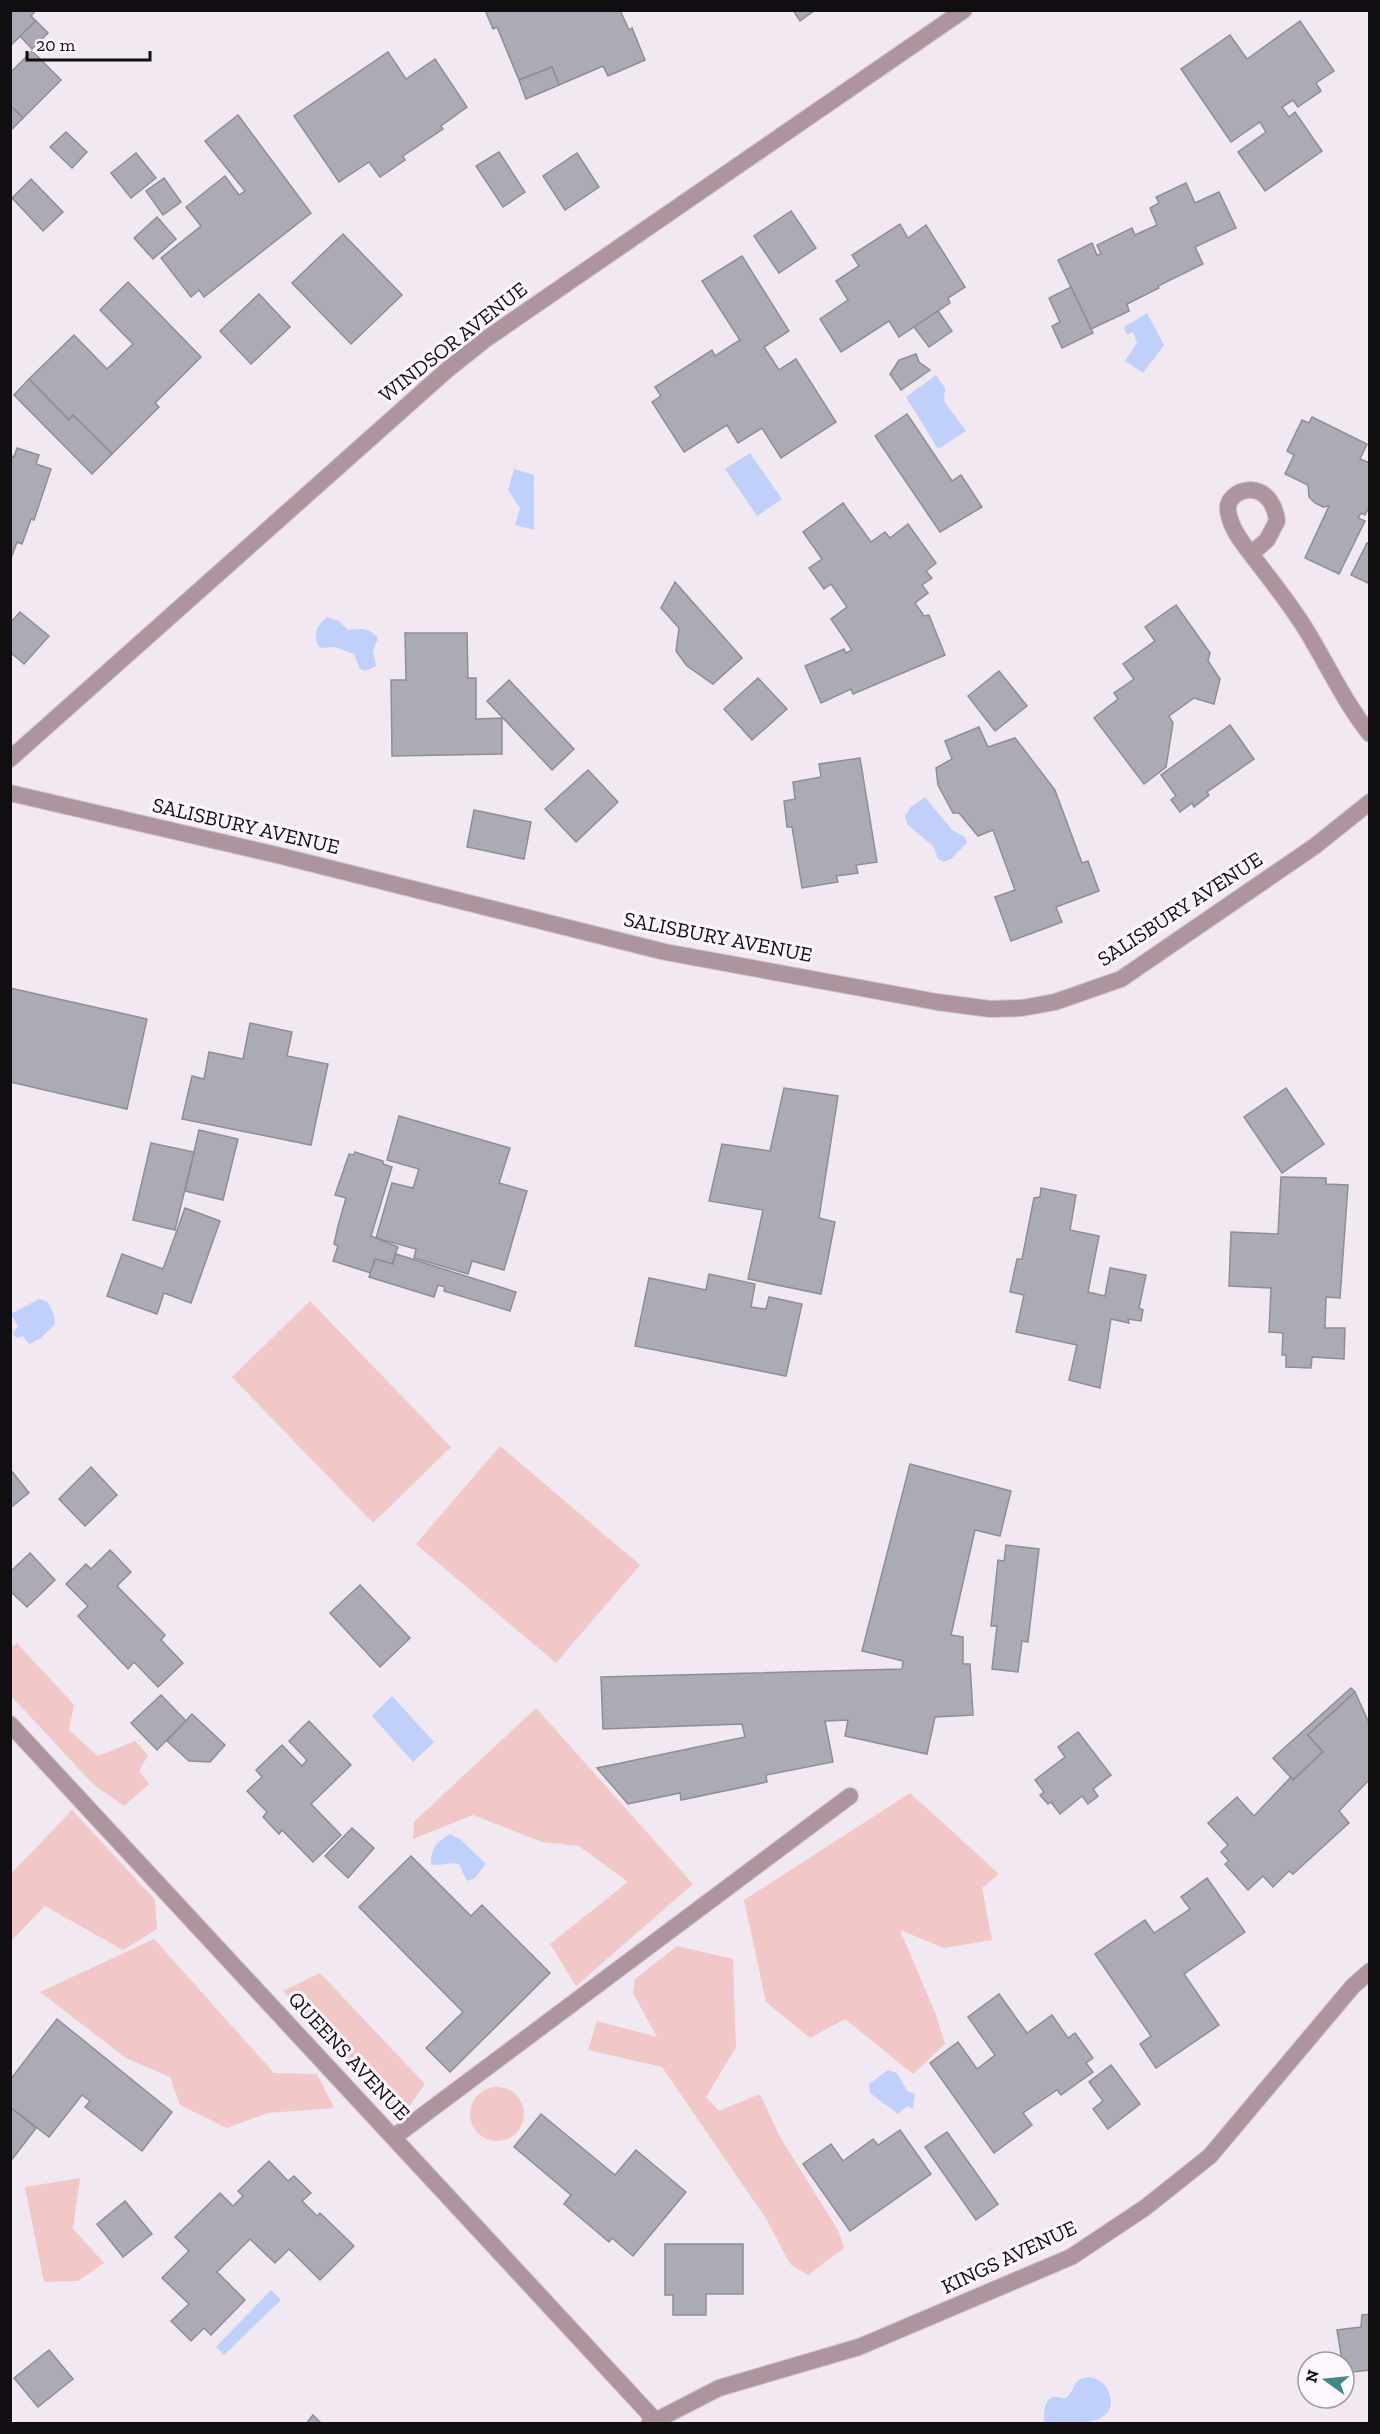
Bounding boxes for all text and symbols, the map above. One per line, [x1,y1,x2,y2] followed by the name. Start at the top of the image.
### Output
[27,24,150,62] scale bar
[36,34,76,56] text: 20 m
[374,276,532,407] street label: WINDSOR AVENUE
[150,792,342,859] street label: SALISBURY AVENUE
[1093,846,1267,971] street label: SALISBURY AVENUE
[622,906,814,967] street label: SALISBURY AVENUE
[283,1986,415,2125] street label: QUEENS AVENUE
[937,2214,1080,2299] street label: KINGS AVENUE
[1296,2350,1356,2410] north arrow
[1301,2368,1323,2385] text: N

